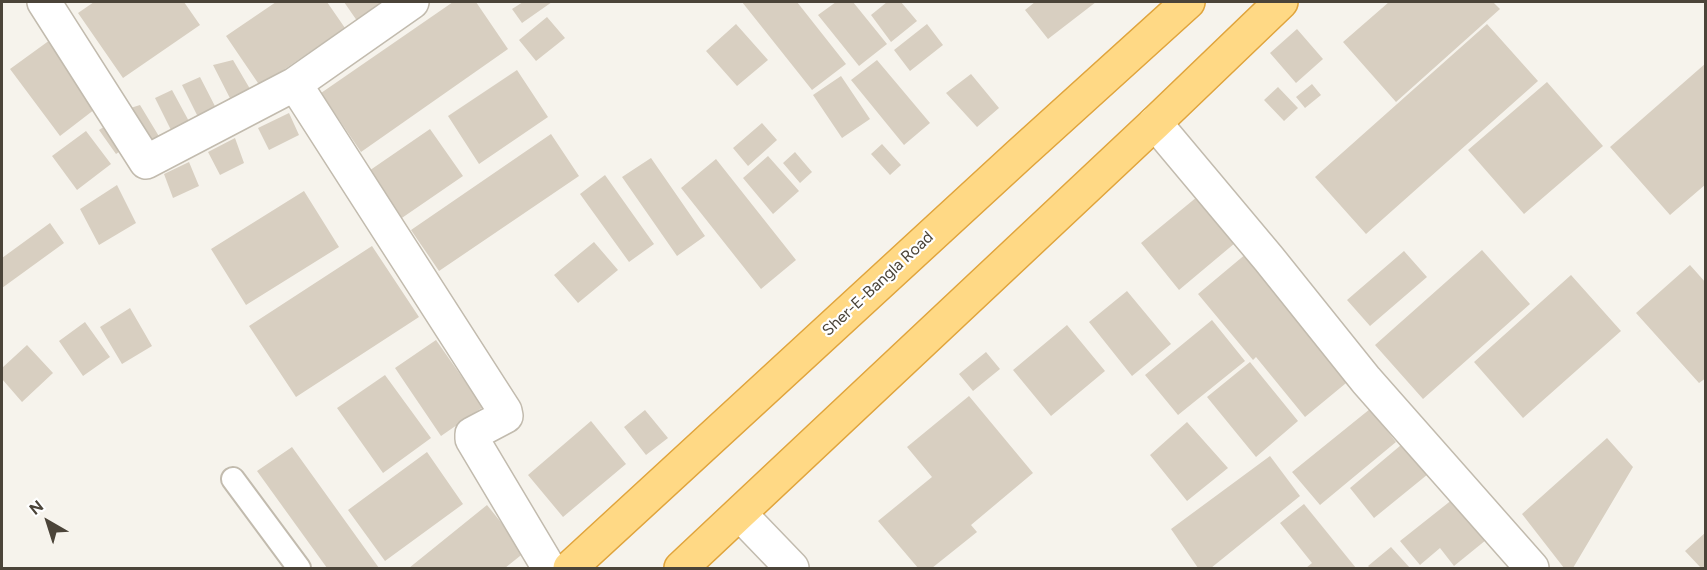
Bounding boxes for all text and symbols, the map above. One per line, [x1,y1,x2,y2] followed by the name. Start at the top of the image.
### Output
[819,228,937,340] street label: Sher-E-Bangla Road
[18,492,78,552] north arrow
[26,496,47,519] text: N

